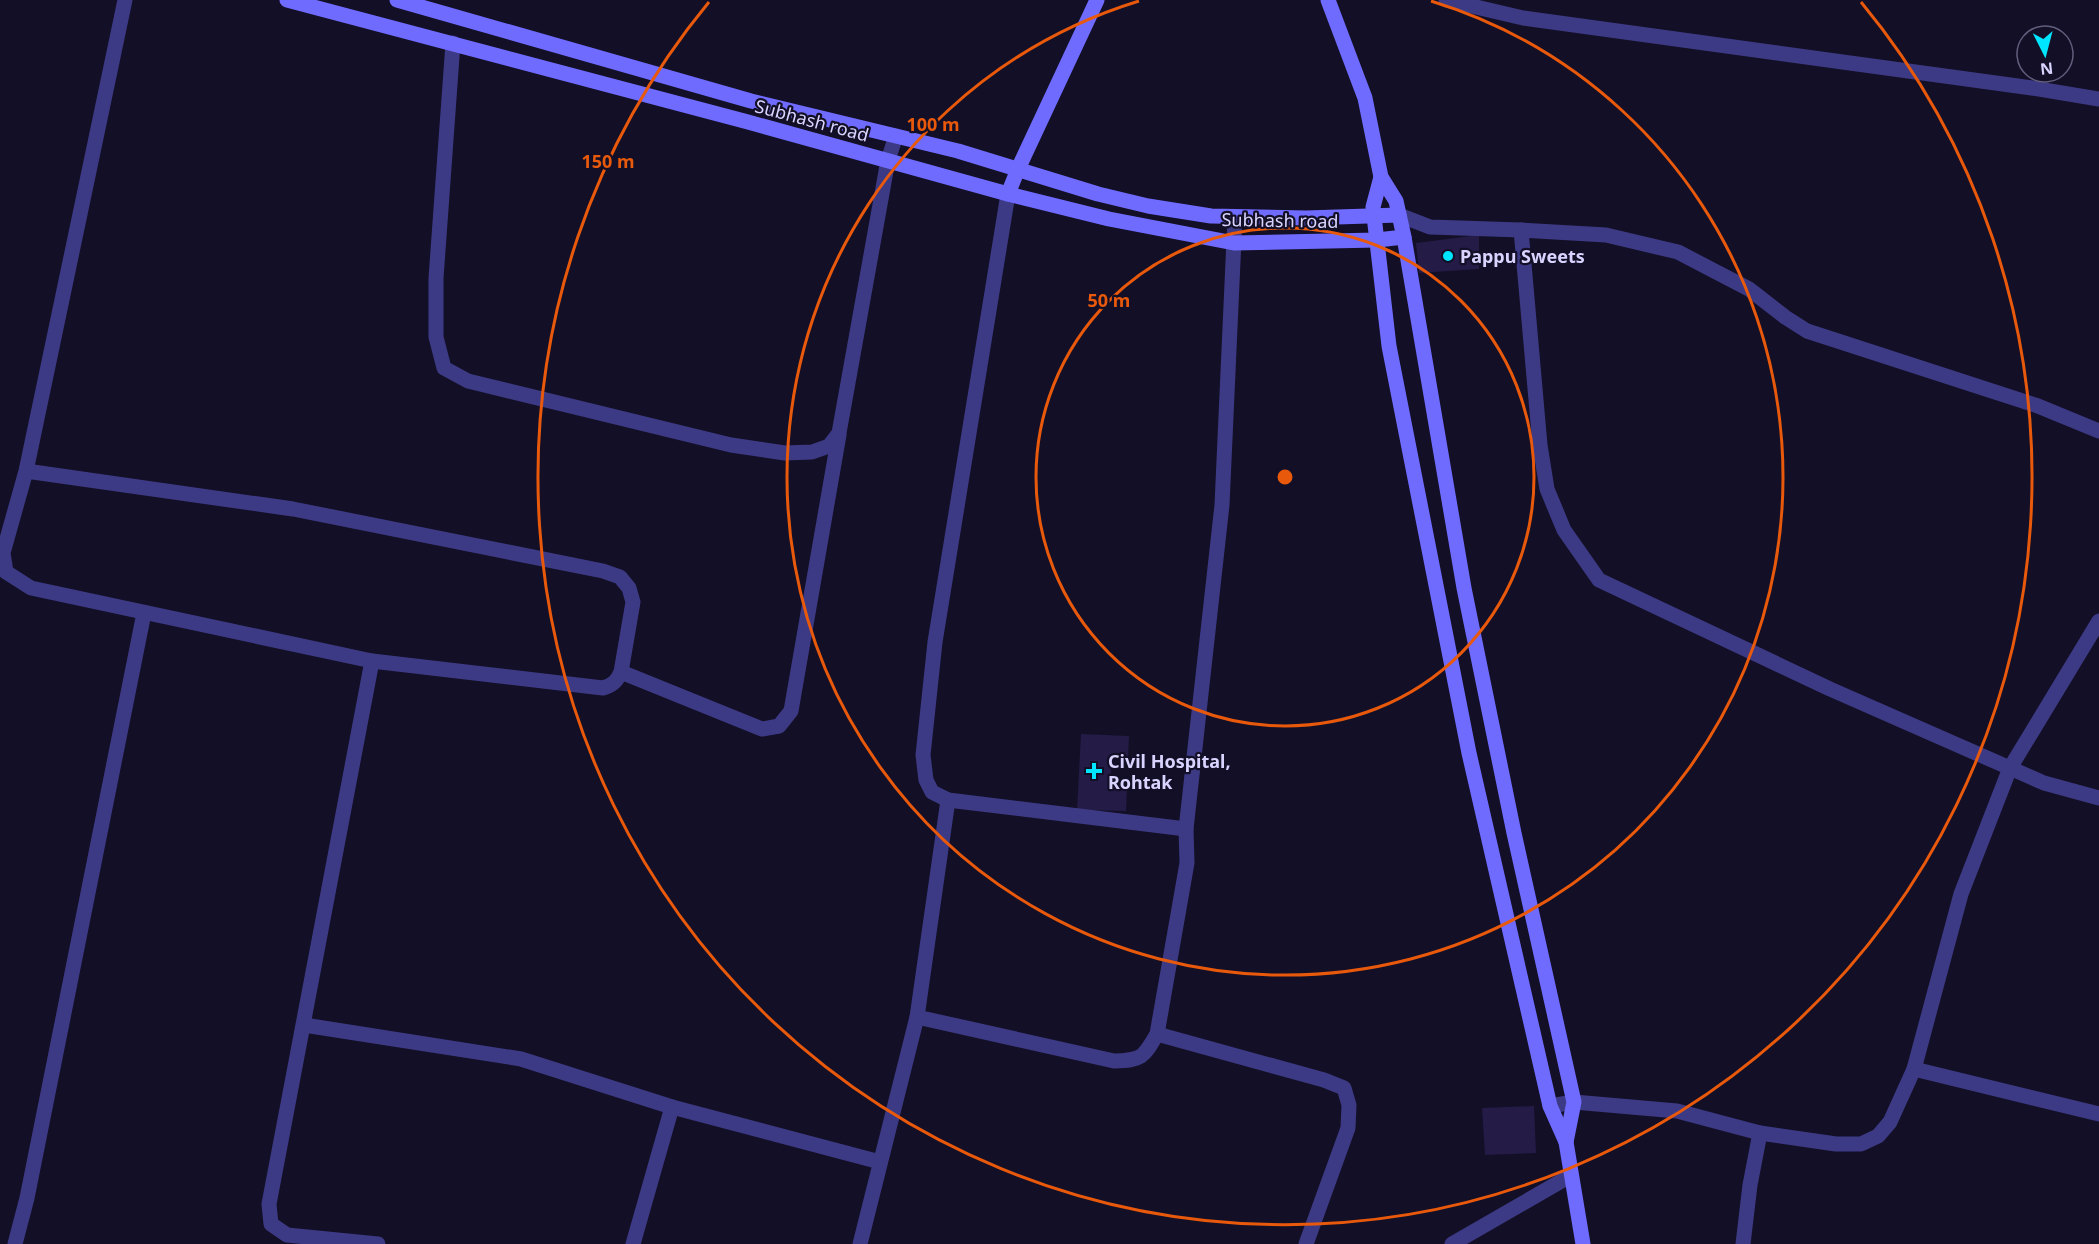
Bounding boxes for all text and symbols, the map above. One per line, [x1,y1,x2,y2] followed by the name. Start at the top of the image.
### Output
[2015,24,2075,84] north arrow
[2039,57,2054,81] text: N
[752,93,872,147] street label: Subhash road
[906,112,960,136] text: 100 m
[581,149,635,173] text: 150 m
[1221,207,1339,233] street label: Subhash road
[1460,244,1585,268] place label: Pappu Sweets
[1441,249,1455,263] marker: Pappu Sweets
[1088,288,1130,312] text: 50 m
[1275,467,1295,487] centre of rings
[1108,749,1231,794] place label: Civil Hospital, Rohtak
[1085,762,1103,780] marker: Civil Hospital, Rohtak

